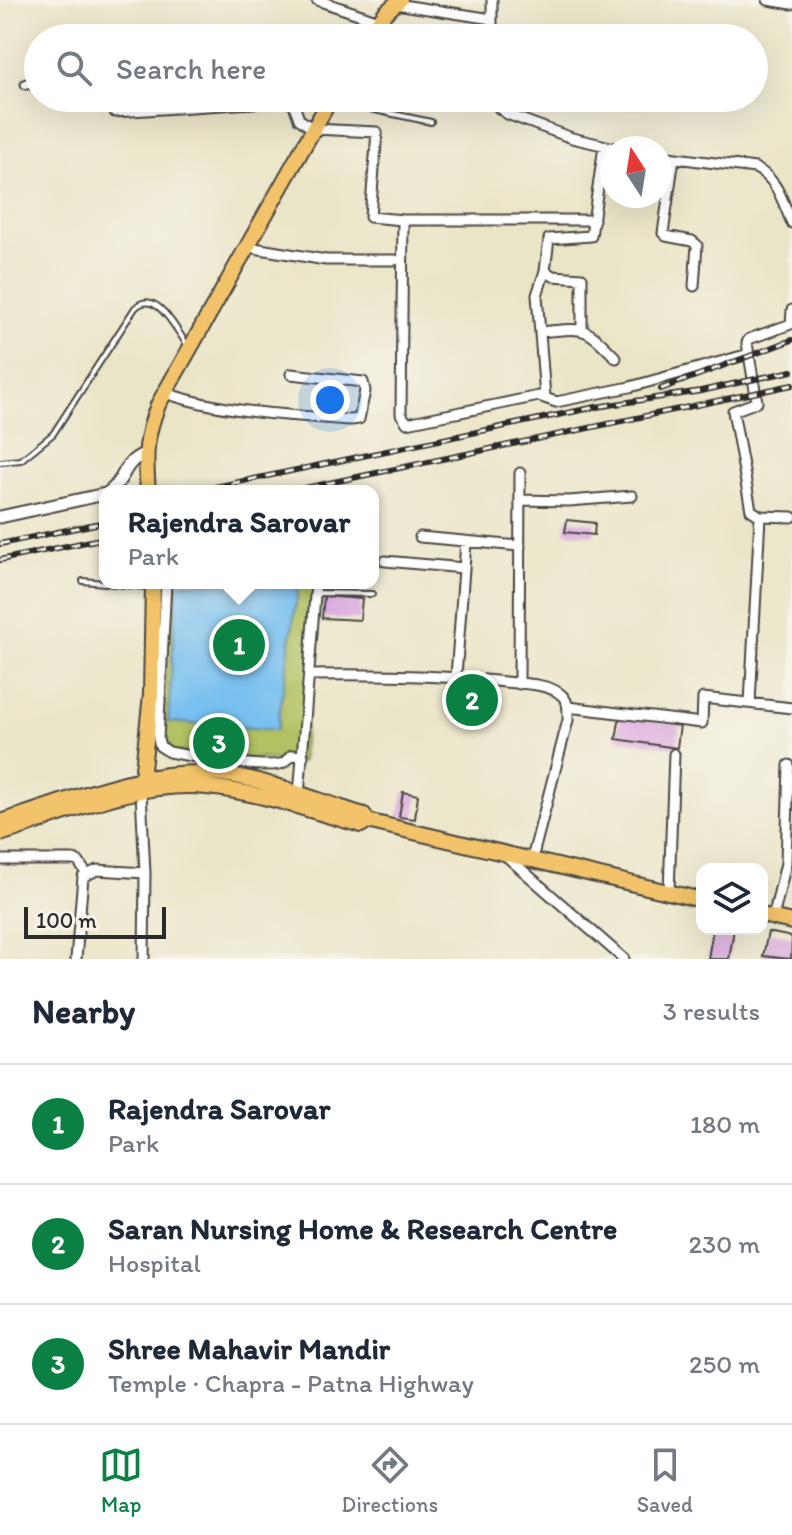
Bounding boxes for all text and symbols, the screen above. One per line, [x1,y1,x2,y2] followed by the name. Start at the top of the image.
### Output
[24,24,768,112] search box
[52,46,96,90] icon: search
[116,50,266,87] text: Search here
[600,136,672,208] north arrow
[310,380,350,420] your location
[99,485,379,589] popup
[128,503,350,540] text: Rajendra Sarovar
[128,540,179,572] text: Park
[213,615,265,675] pin: 1
[446,670,498,730] pin: 2
[193,713,245,773] pin: 3
[696,863,768,935] map controls
[696,863,768,935] button: layers
[24,903,166,939] scale bar
[36,907,97,934] text: 100 m
[32,991,135,1032] text: Nearby
[663,995,760,1027] text: 3 results
[108,1090,330,1127] text: Rajendra Sarovar
[52,1108,64,1140] text: 1
[690,1108,760,1140] text: 180 m
[108,1127,159,1159] text: Park
[108,1210,617,1247] text: Saran Nursing Home & Research Centre
[51,1228,65,1260] text: 2
[688,1228,760,1260] text: 230 m
[108,1247,201,1279] text: Hospital
[108,1330,390,1367] text: Shree Mahavir Mandir
[51,1348,65,1380] text: 3
[689,1348,760,1380] text: 250 m
[108,1367,474,1399] text: Temple · Chapra - Patna Highway
[99,1443,143,1518] tab: Map
[342,1443,438,1518] tab: Directions
[637,1443,693,1518] tab: Saved

